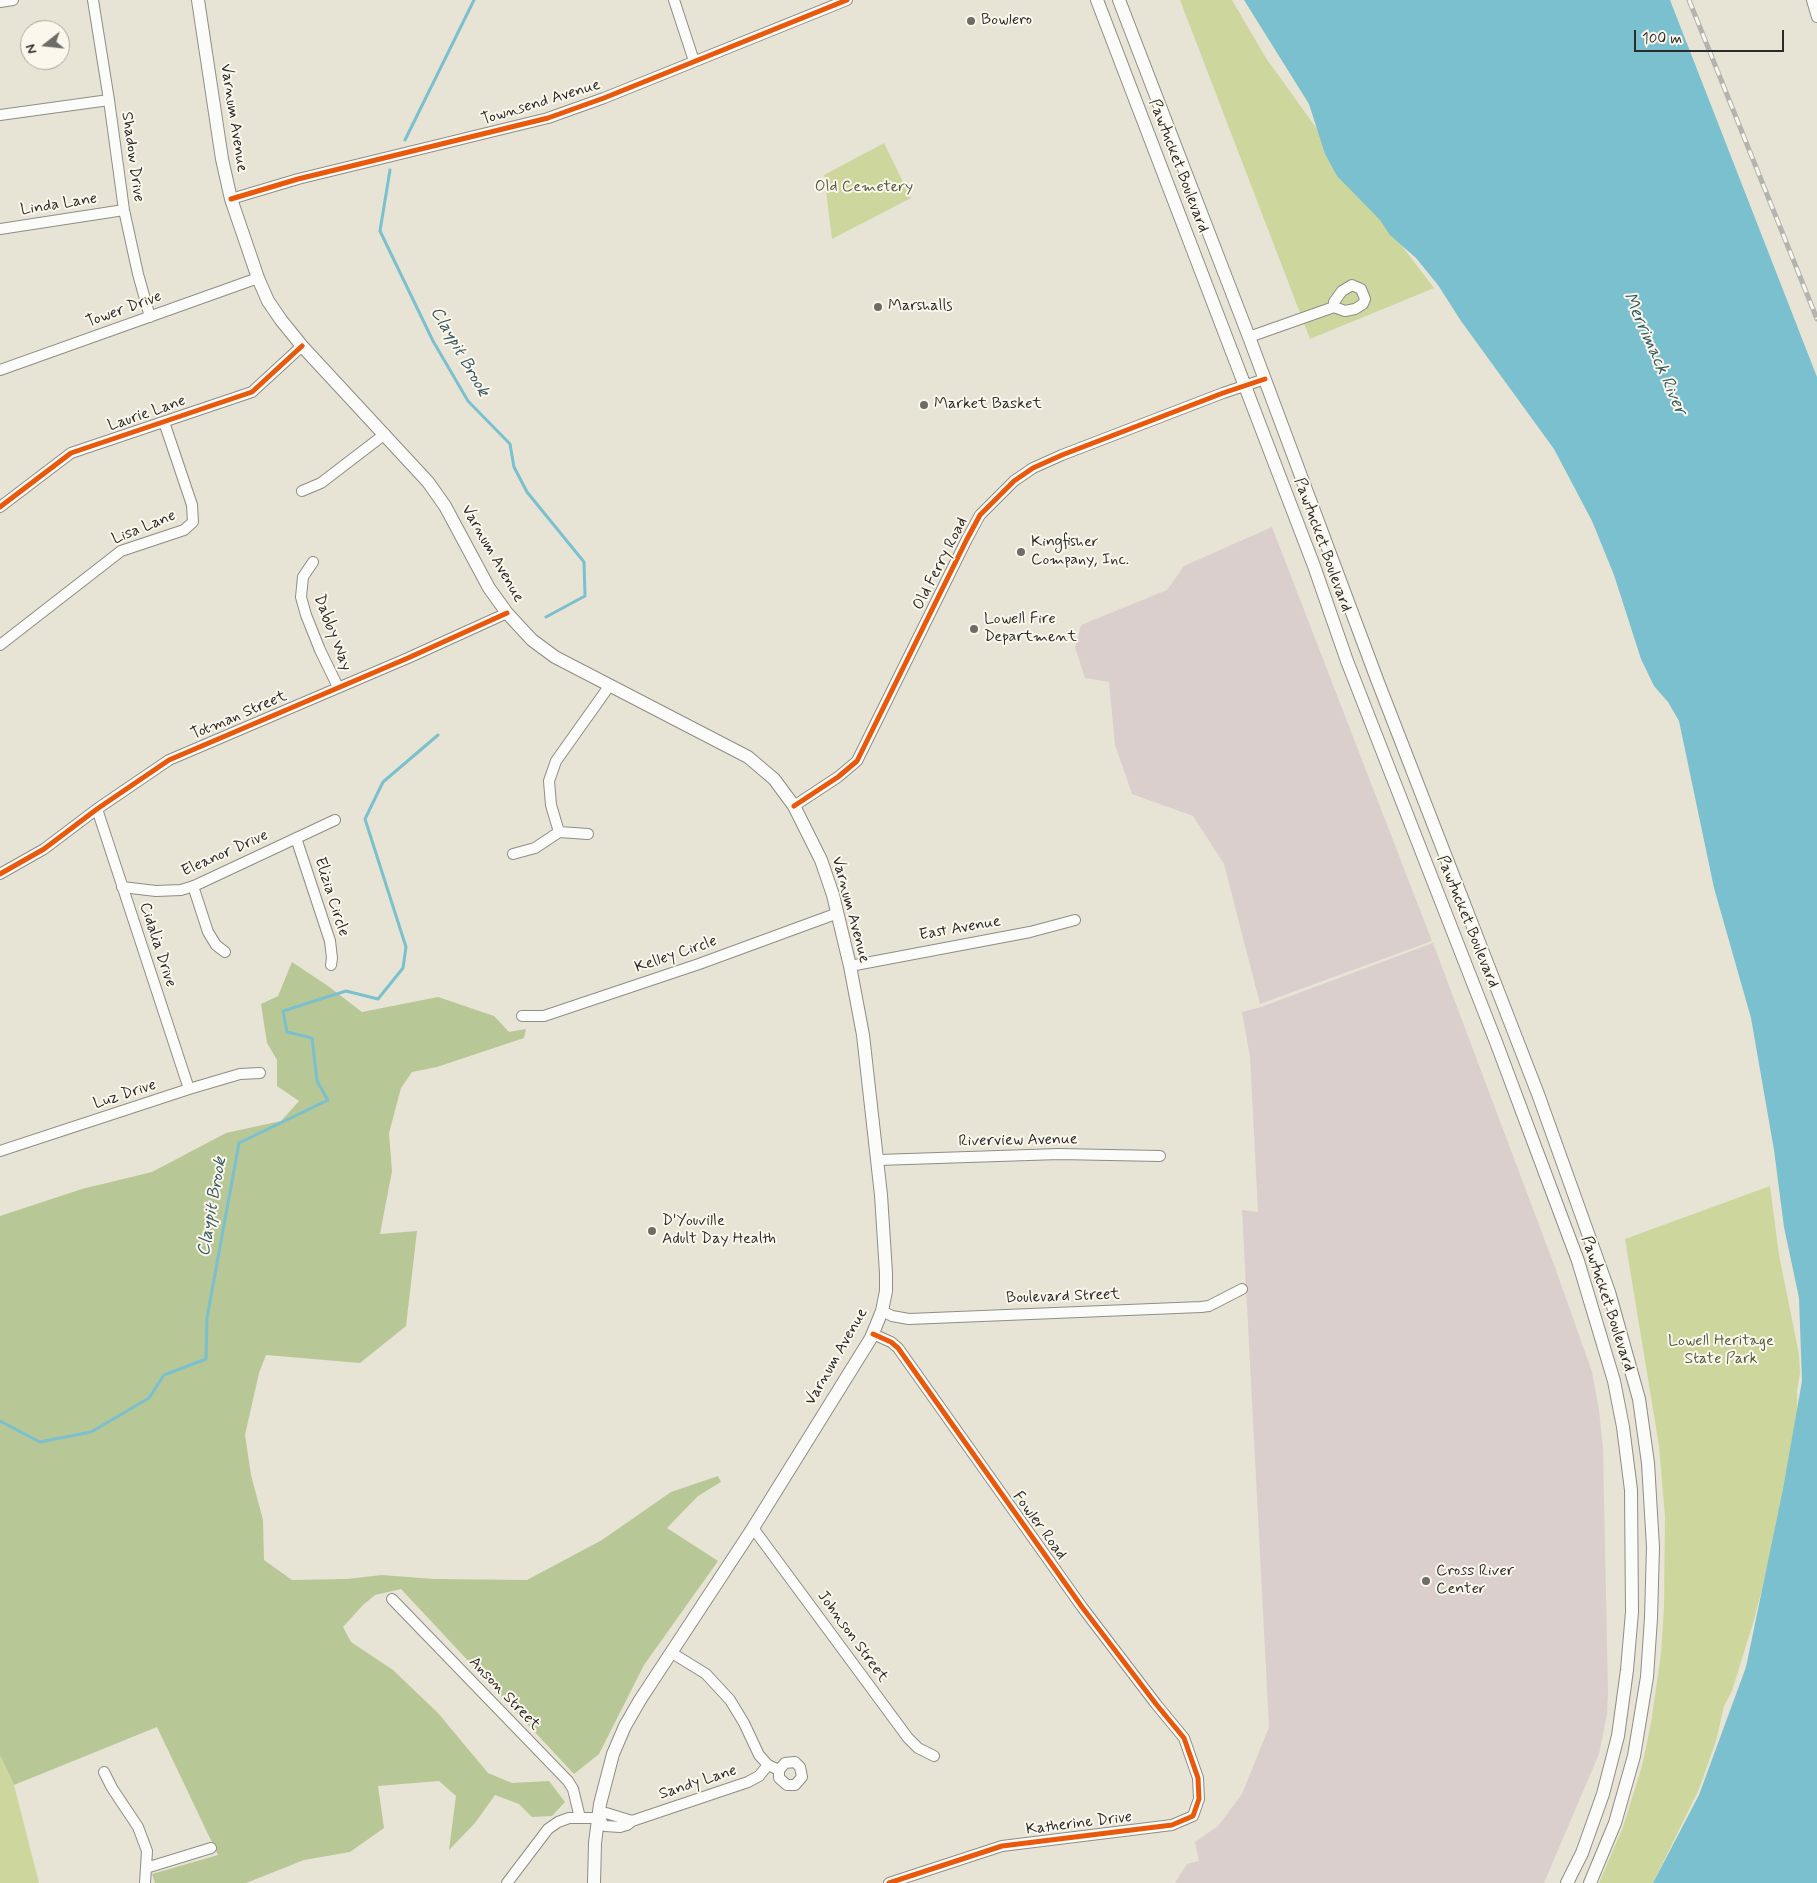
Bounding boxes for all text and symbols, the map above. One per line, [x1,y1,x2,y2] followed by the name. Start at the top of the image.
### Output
[981,11,1032,31] place label: Bowlero
[965,15,977,27] marker: Bowlero
[20,20,70,70] north arrow
[1637,20,1787,52] scale bar
[1642,29,1682,49] text: 100 m
[22,42,41,56] text: N
[215,63,251,173] street label: Varnum Avenue
[479,76,603,130] street label: Townsend Avenue
[1144,97,1212,235] street label: Pawtucket Boulevard
[116,111,148,203] street label: Shadow Drive
[815,178,913,198] park label: Old Cemetery
[19,189,99,221] street label: Linda Lane
[84,287,164,333] street label: Tower Drive
[1617,289,1691,419] water label: Merrimack River
[888,297,953,317] place label: Marshalls
[872,301,884,313] marker: Marshalls
[425,303,493,401] water label: Claypit Brook
[106,392,188,436] street label: Laurie Lane
[934,395,1042,415] place label: Market Basket
[918,399,930,411] marker: Market Basket
[1289,475,1355,615] street label: Pawtucket Boulevard
[456,502,528,606] street label: Varnum Avenue
[109,507,179,549] street label: Lisa Lane
[909,514,973,614] street label: Old Ferry Road
[1031,533,1129,571] place label: Kingfisher Company, Inc.
[1015,546,1027,558] marker: Kingfisher Company, Inc.
[309,592,355,674] street label: Dabby Way
[984,610,1077,648] place label: Lowell Fire Department
[968,623,980,635] marker: Lowell Fire Department
[188,687,290,745] street label: Totman Street
[179,826,271,882] street label: Eleanor Drive
[1432,853,1502,991] street label: Pawtucket Boulevard
[309,855,353,939] street label: Elizia Circle
[827,855,873,965] street label: Varnum Avenue
[134,900,180,990] street label: Cidalia Drive
[918,912,1002,946] street label: East Avenue
[632,932,720,978] street label: Kelley Circle
[91,1076,159,1114] street label: Luz Drive
[958,1130,1078,1152] street label: Riverview Avenue
[194,1156,232,1258] water label: Claypit Brook
[662,1212,776,1250] place label: D'Youville Adult Day Health
[646,1225,658,1237] marker: D'Youville Adult Day Health
[1576,1234,1638,1374] street label: Pawtucket Boulevard
[1006,1285,1120,1309] street label: Boulevard Street
[801,1305,873,1409] street label: Varnum Avenue
[1668,1332,1774,1370] park label: Lowell Heritage State Park
[1008,1488,1070,1564] street label: Fowler Road
[1436,1562,1514,1600] place label: Cross River Center
[1420,1575,1432,1587] marker: Cross River Center
[812,1587,892,1687] street label: Johnson Street
[464,1653,544,1735] street label: Anson Street
[657,1761,739,1805] street label: Sandy Lane
[1025,1808,1133,1840] street label: Katherine Drive

